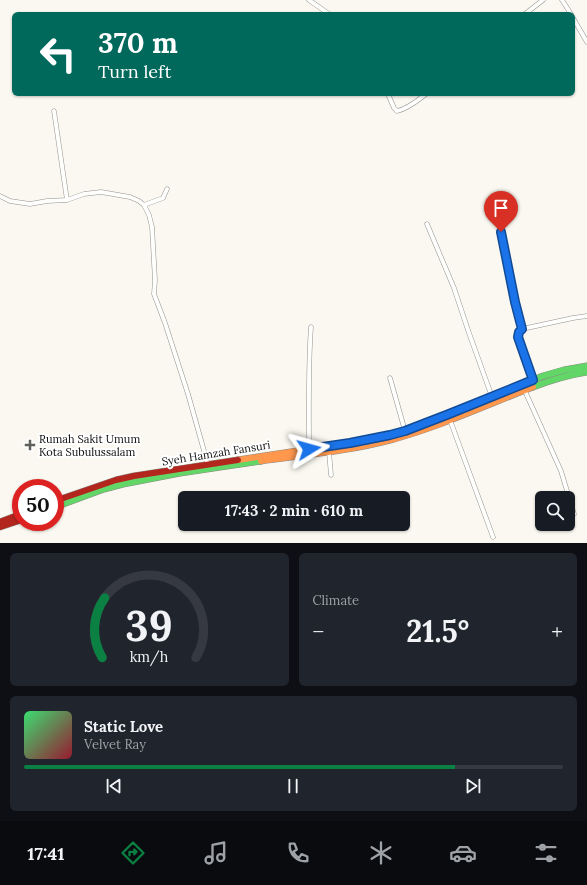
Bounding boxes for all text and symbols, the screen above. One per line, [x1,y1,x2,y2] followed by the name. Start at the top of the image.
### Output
[98,25,178,61] text: 370 m
[32,28,84,80] icon: left
[98,60,171,83] text: Turn left
[484,191,518,232] pin
[490,197,512,219] icon: arrive
[288,428,330,470] position arrow
[39,432,140,459] place label: Rumah Sakit Umum Kota Subulussalam
[161,438,271,468] street label: Syeh Hamzah Fansuri
[24,439,36,451] marker: Rumah Sakit Umum Kota Subulussalam
[12,479,64,531] speed limit sign: 50
[535,491,575,531] map controls
[535,491,575,531] button: search
[225,501,363,520] text: 17:43 · 2 min · 610 m
[313,592,359,609] text: Climate
[126,598,173,651] text: 39
[406,612,469,650] text: 21.5°
[313,617,324,645] text: −
[551,617,563,645] text: +
[130,647,169,666] text: km/h
[84,717,163,736] text: Static Love
[84,736,146,753] text: Velvet Ray
[103,775,125,797] icon: previous
[282,775,304,797] icon: pause
[462,775,484,797] icon: next
[119,839,147,867] icon: directions
[202,839,230,867] icon: music
[284,839,312,867] icon: phone
[367,839,395,867] icon: climate
[449,839,477,867] icon: car
[532,839,560,867] icon: filters
[27,842,65,865] text: 17:41

